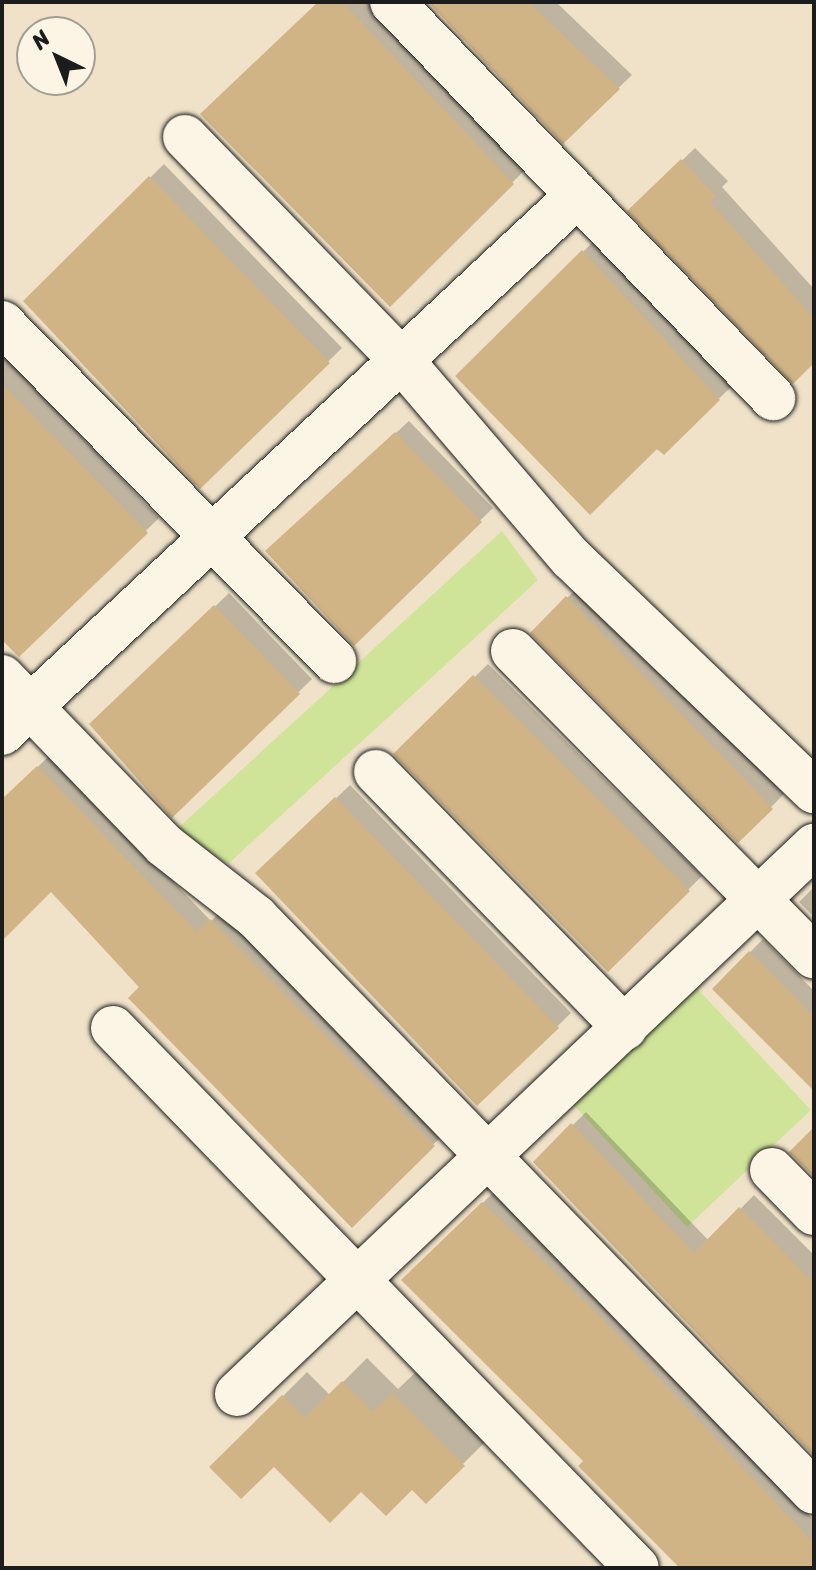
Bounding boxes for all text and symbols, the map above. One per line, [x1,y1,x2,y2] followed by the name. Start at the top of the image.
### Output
[16,16,96,96] north arrow
[22,20,60,59] text: N

